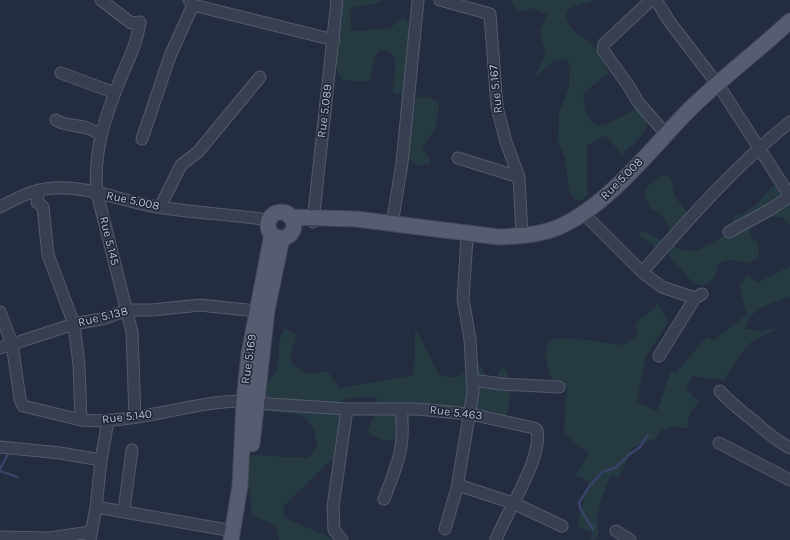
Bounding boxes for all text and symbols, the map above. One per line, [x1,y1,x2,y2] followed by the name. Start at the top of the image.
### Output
[486,64,506,114] street label: Rue 5.167
[315,83,335,139] street label: Rue 5.089
[598,155,646,203] street label: Rue 5.008
[105,188,161,214] street label: Rue 5.008
[96,215,122,267] street label: Rue 5.145
[77,304,129,330] street label: Rue 5.138
[238,333,260,385] street label: Rue 5.169
[429,403,483,423] street label: Rue 5.463
[101,407,153,427] street label: Rue 5.140

